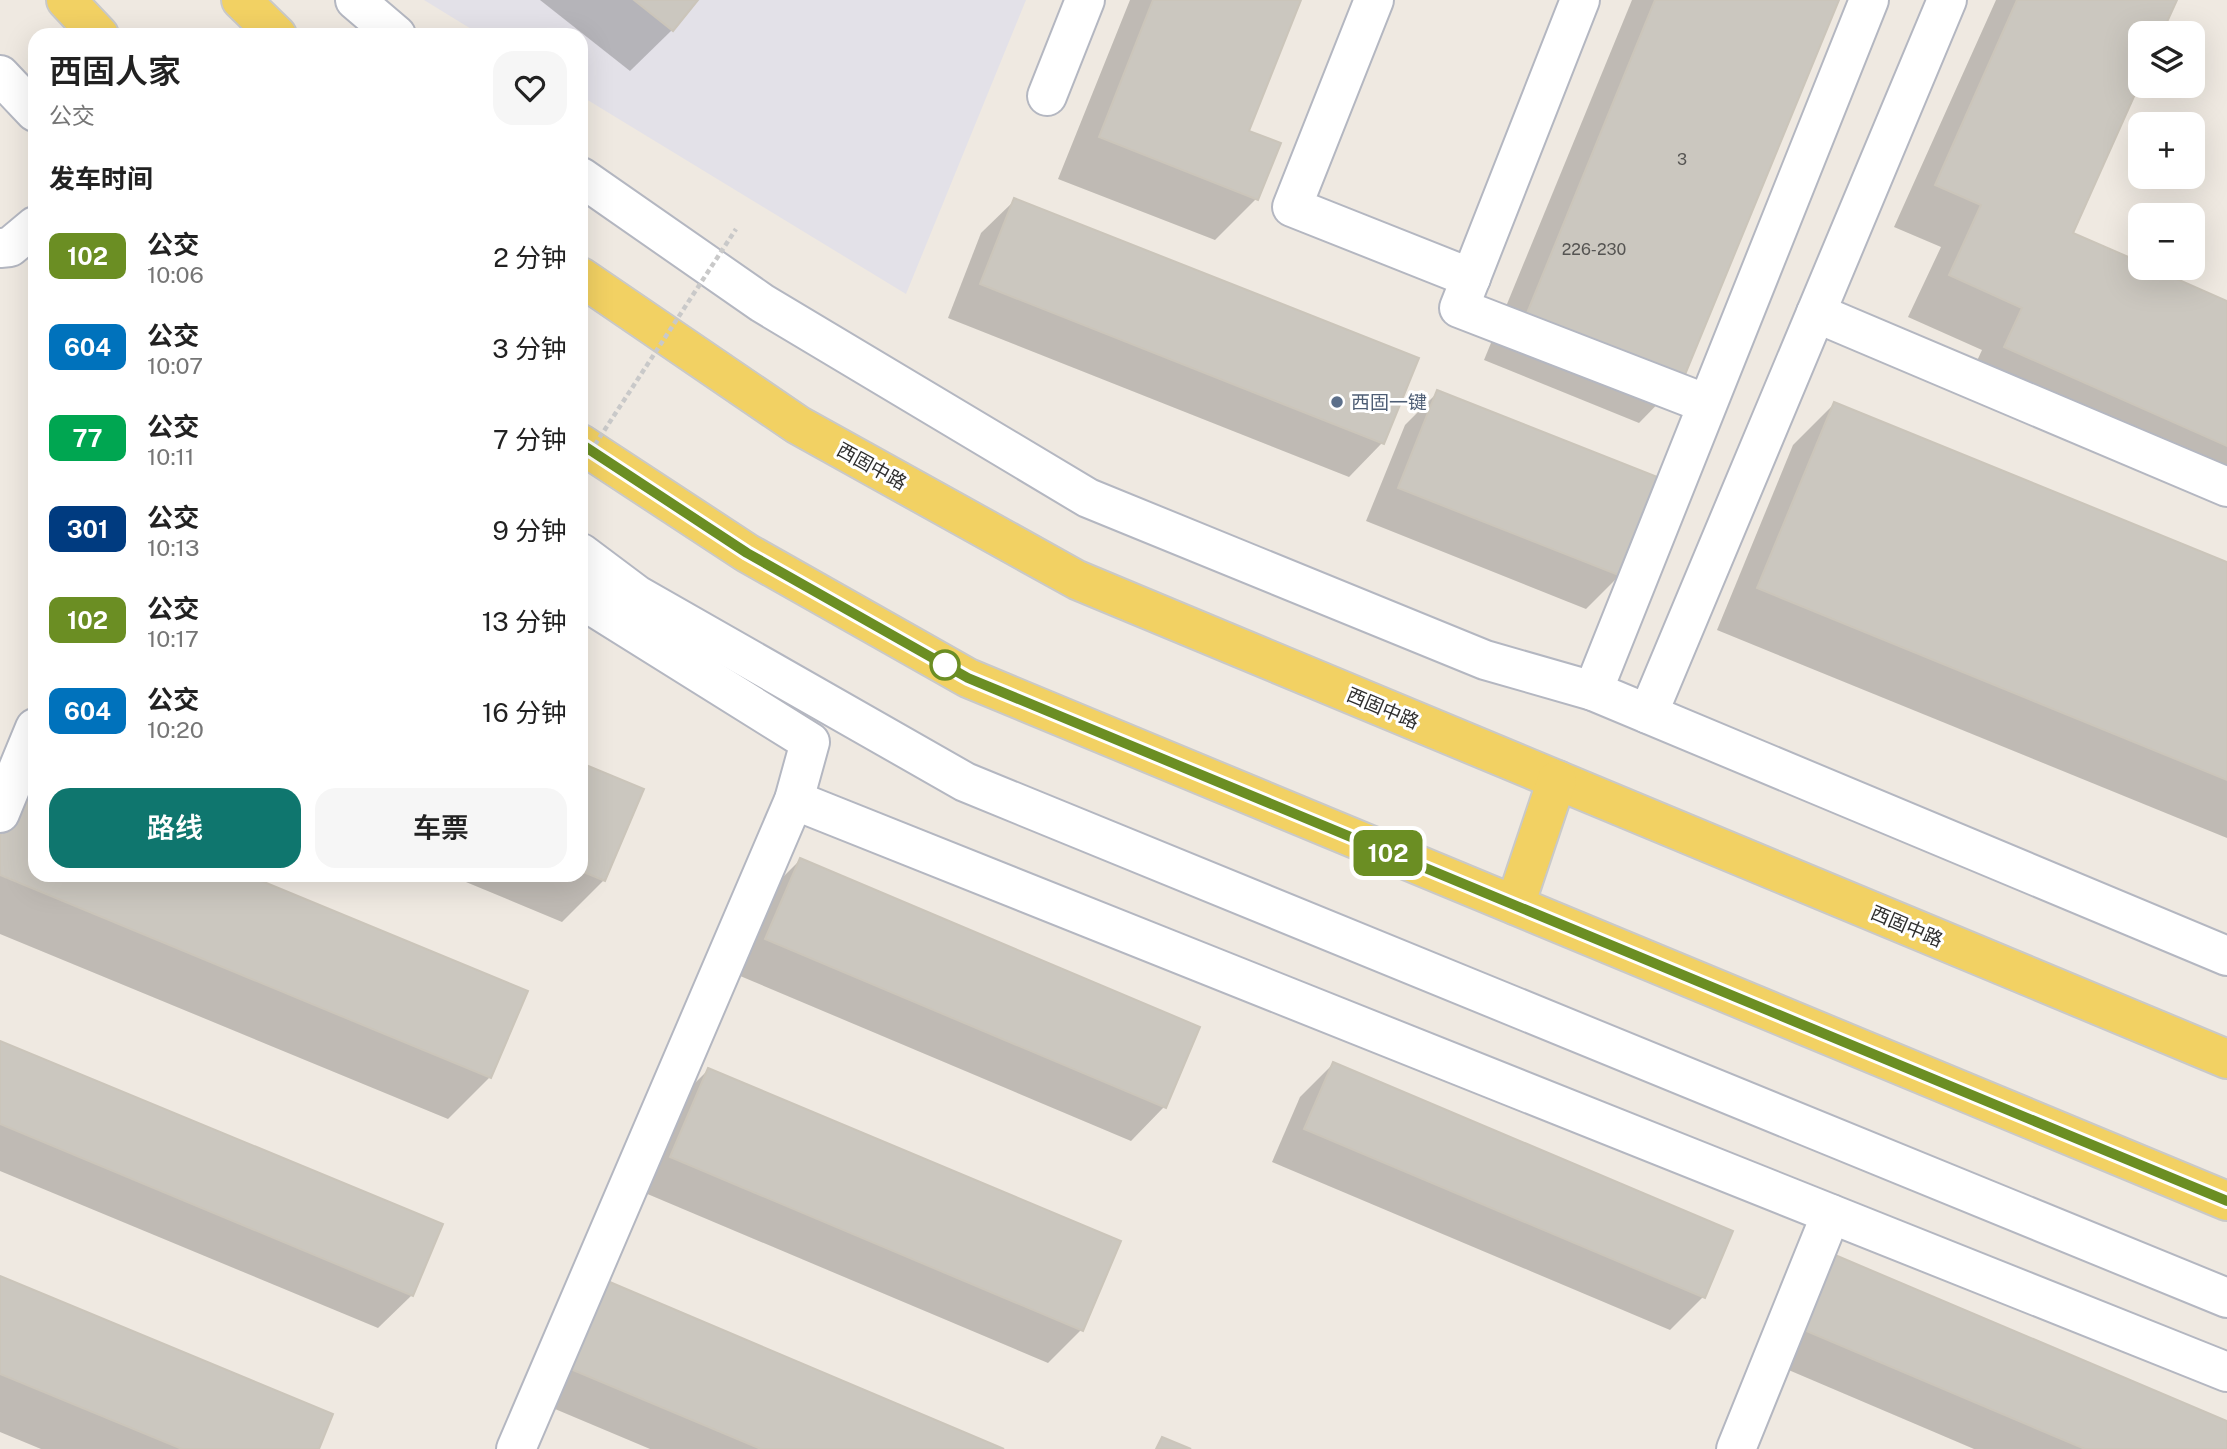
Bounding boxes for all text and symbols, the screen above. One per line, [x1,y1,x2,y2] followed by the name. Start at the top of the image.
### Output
[2128,21,2205,280] map controls
[2128,21,2205,98] button: layers
[493,51,567,125] button: heart
[49,52,181,90] text: 西固人家
[49,102,95,129] text: 公交
[2128,112,2205,189] button: +
[1677,150,1687,169] house number: 3
[49,163,153,194] text: 发车时间
[2128,203,2205,280] button: −
[147,229,199,260] text: 公交
[1562,240,1626,259] house number: 226-230
[67,242,108,270] text: 102
[493,242,567,273] text: 2 分钟
[147,261,204,288] text: 10:06
[147,320,199,351] text: 公交
[64,333,111,361] text: 604
[492,333,567,364] text: 3 分钟
[147,352,203,379] text: 10:07
[1351,391,1427,413] place label: 西固一键
[1329,394,1345,410] marker: 西固一键
[147,411,199,442] text: 公交
[72,424,103,452] text: 77
[493,424,567,455] text: 7 分钟
[833,438,911,494] street label: 西固中路
[147,443,194,470] text: 10:11
[147,502,199,533] text: 公交
[67,515,108,543] text: 301
[492,515,567,546] text: 9 分钟
[147,534,199,561] text: 10:13
[147,593,199,624] text: 公交
[67,606,108,634] text: 102
[482,606,567,637] text: 13 分钟
[147,625,199,652] text: 10:17
[930,650,960,680] unlabelled marker
[1344,683,1422,733] street label: 西固中路
[147,684,199,715] text: 公交
[64,697,111,725] text: 604
[482,697,567,728] text: 16 分钟
[147,716,204,743] text: 10:20
[49,788,301,868] button: 路线
[315,788,567,868] button: 车票
[1348,830,1428,876] line badge: 102
[1368,839,1408,867] text: 102
[1868,901,1946,951] street label: 西固中路

